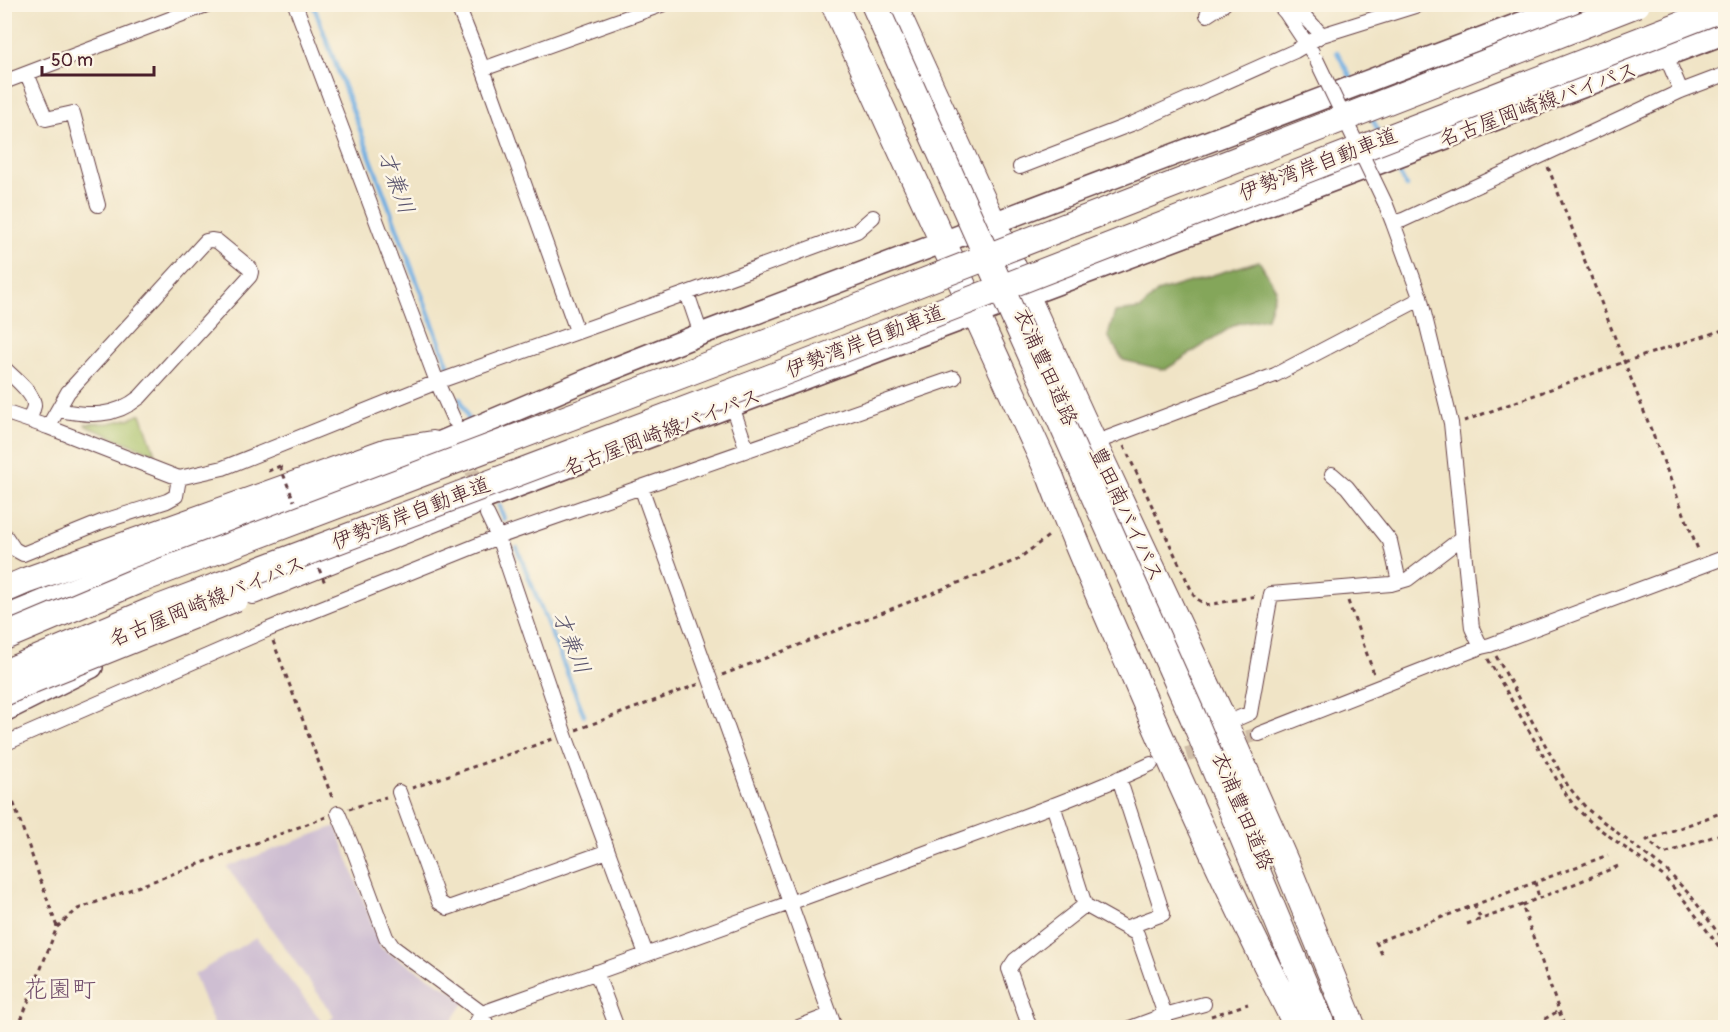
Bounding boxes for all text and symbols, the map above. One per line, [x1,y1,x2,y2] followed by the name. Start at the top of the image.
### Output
[42,39,154,77] scale bar
[51,49,93,72] text: 50 m
[1435,56,1641,153] street label: 名古屋岡崎線バイパス
[1235,122,1401,207] street label: 伊勢湾岸自動車道
[372,147,421,218] water label: 才兼川
[782,299,948,384] street label: 伊勢湾岸自動車道
[1008,304,1084,430] street label: 衣浦豊田道路
[560,382,765,483] street label: 名古屋岡崎線バイパス
[1083,442,1170,586] street label: 豊田南バイパス
[328,471,494,556] street label: 伊勢湾岸自動車道
[105,550,309,653] street label: 名古屋岡崎線バイパス
[546,607,596,678] water label: 才兼川
[1205,748,1280,874] street label: 衣浦豊田道路
[24,975,96,1004] district label: 花園町

